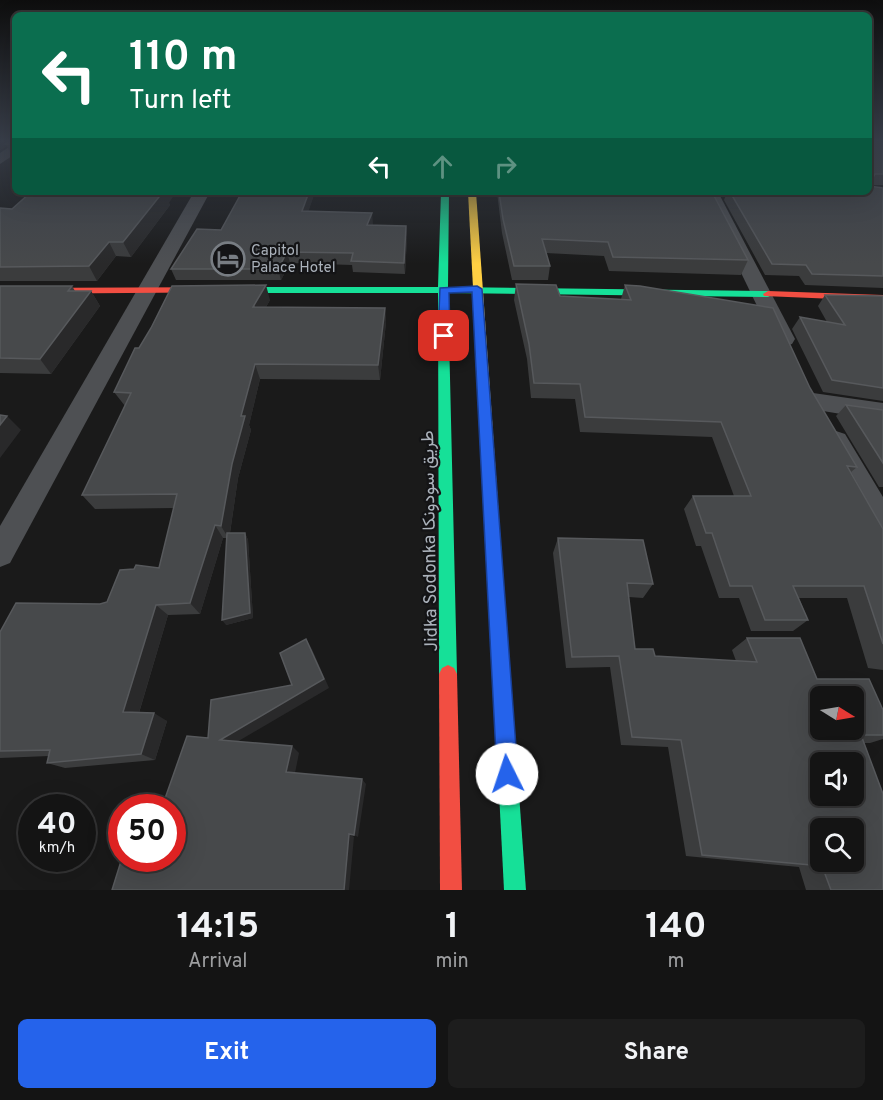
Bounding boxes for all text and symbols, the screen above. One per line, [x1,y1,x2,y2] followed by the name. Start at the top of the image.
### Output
[129,32,238,85] text: 110 m
[30,36,108,114] icon: left
[129,84,231,118] text: Turn left
[363,150,396,183] icon: left
[426,150,459,183] icon: ahead
[489,150,522,183] icon: right
[210,241,246,277] hotel icon: Capitol Palace Hotel
[251,242,336,278] place label: Capitol Palace Hotel
[418,310,469,361] pin
[427,319,460,352] icon: arrive
[417,430,444,652] street label: Jidka Sodonka طريق سودونكا
[810,686,864,740] north arrow
[810,686,864,872] map controls
[475,742,539,806] position arrow
[810,752,864,806] button: sound
[108,794,186,872] speed limit sign: 50
[37,807,77,844] text: 40
[810,818,864,872] button: search
[39,839,75,858] text: km/h
[176,905,259,951] text: 14:15
[445,905,459,951] text: 1
[645,905,707,951] text: 140
[188,949,248,975] text: Arrival
[436,949,469,975] text: min
[667,949,684,975] text: m
[18,1019,436,1088] button: Exit
[448,1019,865,1088] button: Share

